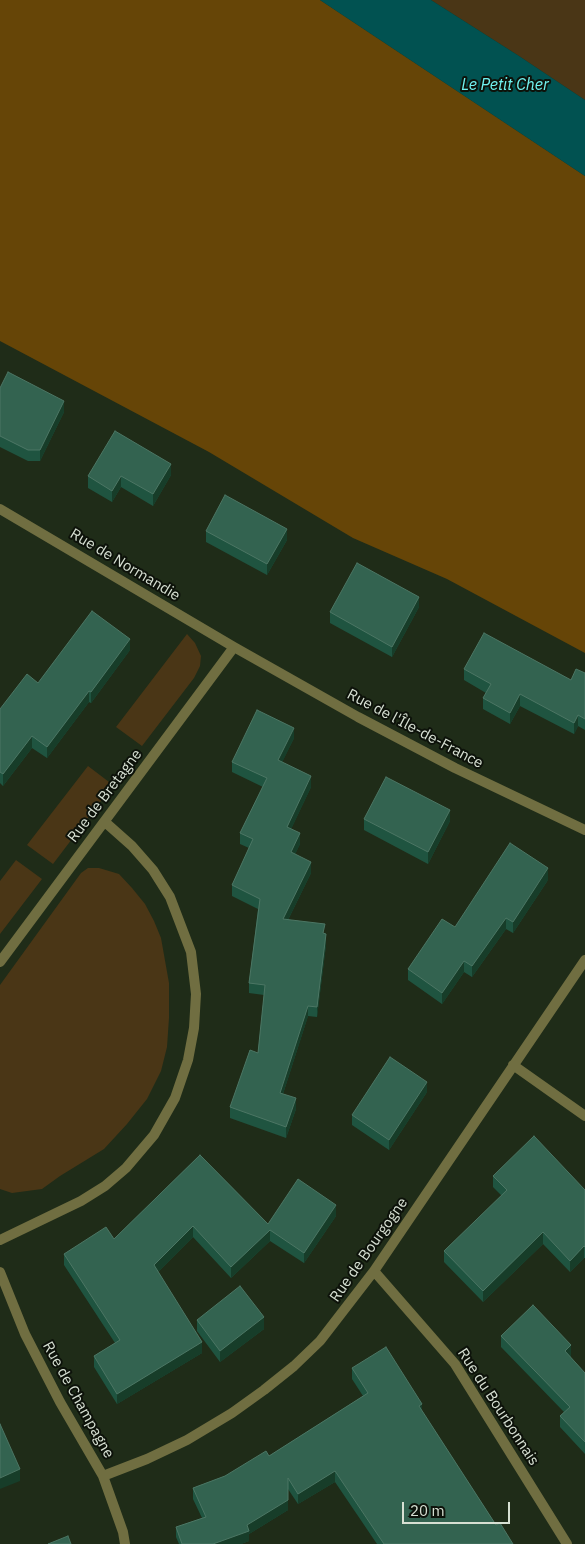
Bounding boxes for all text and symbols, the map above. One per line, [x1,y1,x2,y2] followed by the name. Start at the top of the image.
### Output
[461,75,549,95] water label: Le Petit Cher
[67,525,183,605] street label: Rue de Normandie
[344,685,486,773] street label: Rue de l'Île-de-France
[64,746,146,846] street label: Rue de Bretagne
[326,1194,412,1306] street label: Rue de Bourgogne
[38,1338,118,1462] street label: Rue de Champagne
[453,1345,543,1469] street label: Rue du Bourbonnais
[405,1492,512,1524] scale bar
[410,1501,445,1520] text: 20 m

